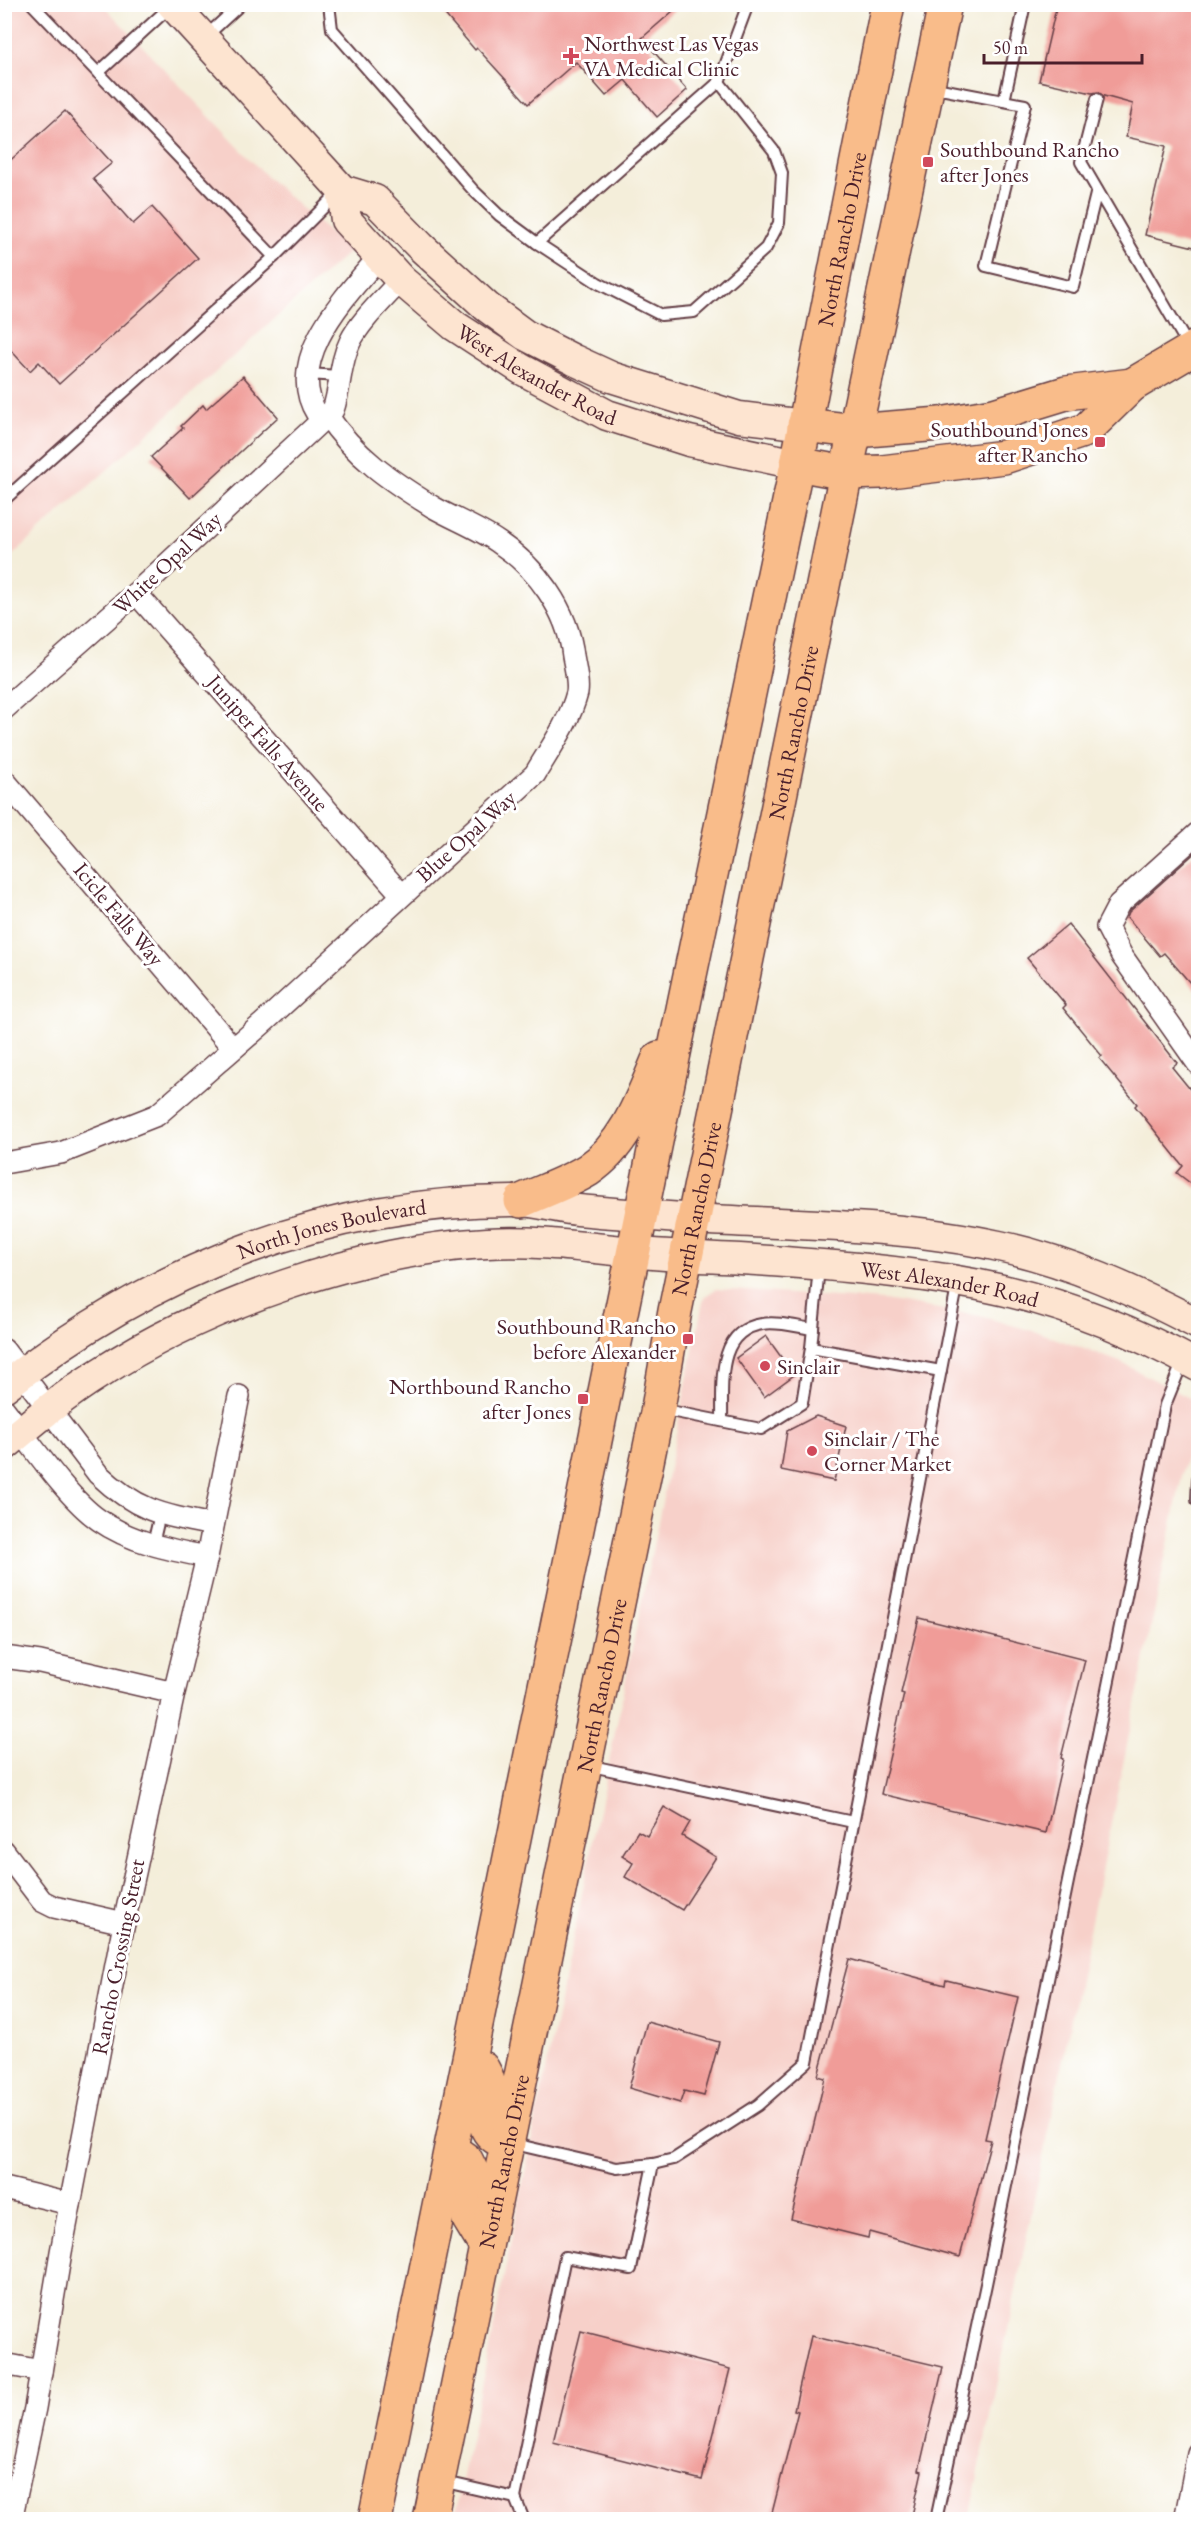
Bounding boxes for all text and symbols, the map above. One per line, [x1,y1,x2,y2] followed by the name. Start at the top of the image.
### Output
[984,27,1142,65] scale bar
[584,29,759,83] place label: Northwest Las Vegas VA Medical Clinic
[993,36,1028,59] text: 50 m
[562,47,580,65] marker: Northwest Las Vegas VA Medical Clinic
[940,135,1119,189] place label: Southbound Rancho after Jones
[810,149,873,329] street label: North Rancho Drive
[921,155,935,169] marker: Southbound Rancho after Jones
[451,317,621,432] street label: West Alexander Road
[930,415,1088,469] place label: Southbound Jones after Rancho
[1093,435,1107,449] marker: Southbound Jones after Rancho
[106,505,228,621] street label: White Opal Way
[761,642,825,822] street label: North Rancho Drive
[199,667,336,818] street label: Juniper Falls Avenue
[410,783,522,889] street label: Blue Opal Way
[67,856,171,972] street label: Icicle Falls Way
[664,1119,728,1298] street label: North Rancho Drive
[233,1191,429,1266] street label: North Jones Boulevard
[859,1254,1043,1314] street label: West Alexander Road
[497,1312,677,1366] place label: Southbound Rancho before Alexander
[681,1332,695,1346] marker: Southbound Rancho before Alexander
[777,1352,841,1381] place label: Sinclair
[758,1359,772,1373] marker: Sinclair
[389,1372,571,1426] place label: Northbound Rancho after Jones
[576,1392,590,1406] marker: Northbound Rancho after Jones
[824,1424,951,1478] place label: Sinclair / The Corner Market
[805,1444,819,1458] marker: Sinclair / The Corner Market
[569,1595,633,1775] street label: North Rancho Drive
[85,1856,151,2057] street label: Rancho Crossing Street
[472,2071,536,2251] street label: North Rancho Drive

